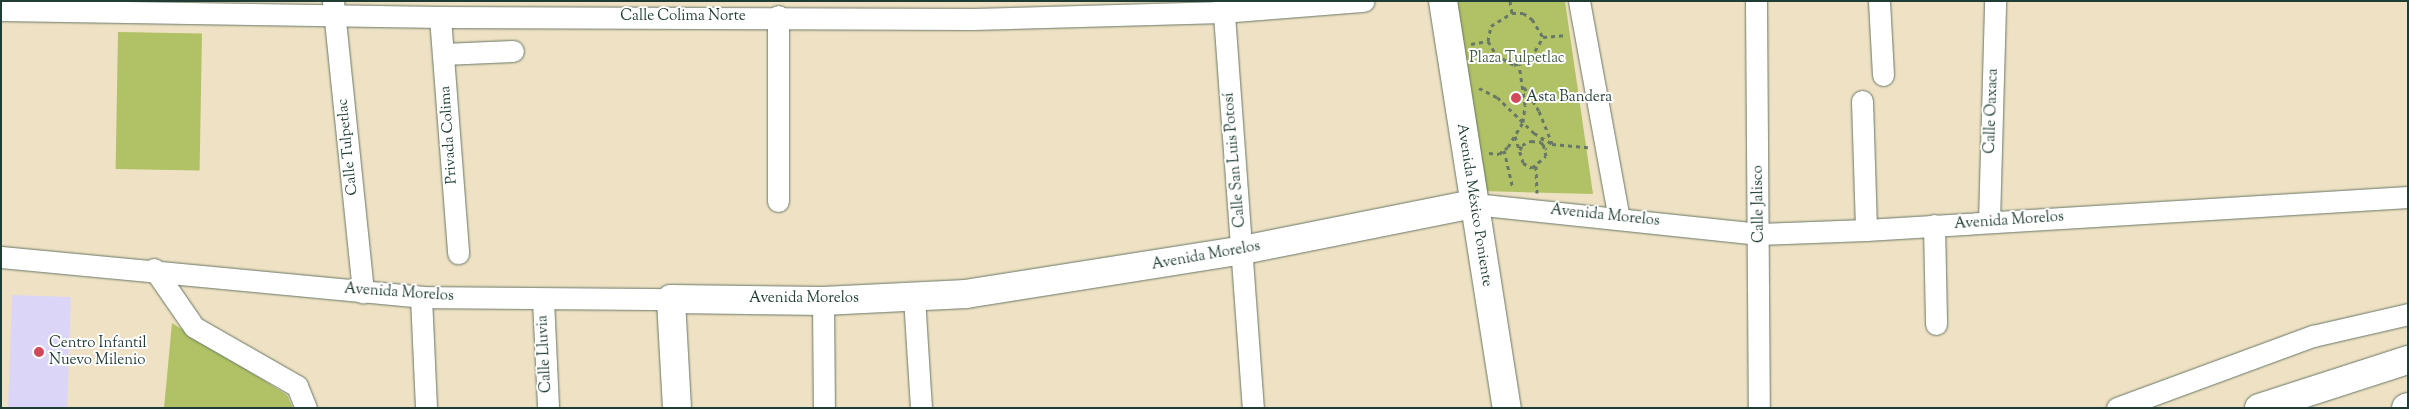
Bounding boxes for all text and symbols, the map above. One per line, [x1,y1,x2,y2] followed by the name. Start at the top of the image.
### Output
[620,8,746,26] street label: Calle Colima Norte
[1469,50,1565,68] park label: Plaza Tulpetlac
[1982,68,2002,154] street label: Calle Oaxaca
[437,85,461,185] street label: Privada Colima
[1526,89,1612,107] place label: Asta Bandera
[1220,92,1250,228] street label: Calle San Luis Potosí
[1510,92,1522,104] marker: Asta Bandera
[334,98,362,196] street label: Calle Tulpetlac
[1452,122,1496,288] street label: Avenida México Poniente
[1749,165,1769,243] street label: Calle Jalisco
[1549,201,1661,231] street label: Avenida Morelos
[1954,208,2064,234] street label: Avenida Morelos
[1150,238,1262,274] street label: Avenida Morelos
[344,280,454,306] street label: Avenida Morelos
[749,290,859,308] street label: Avenida Morelos
[534,315,556,393] street label: Calle Lluvia
[49,334,147,369] place label: Centro Infantil Nuevo Milenio
[33,346,45,358] marker: Centro Infantil Nuevo Milenio

